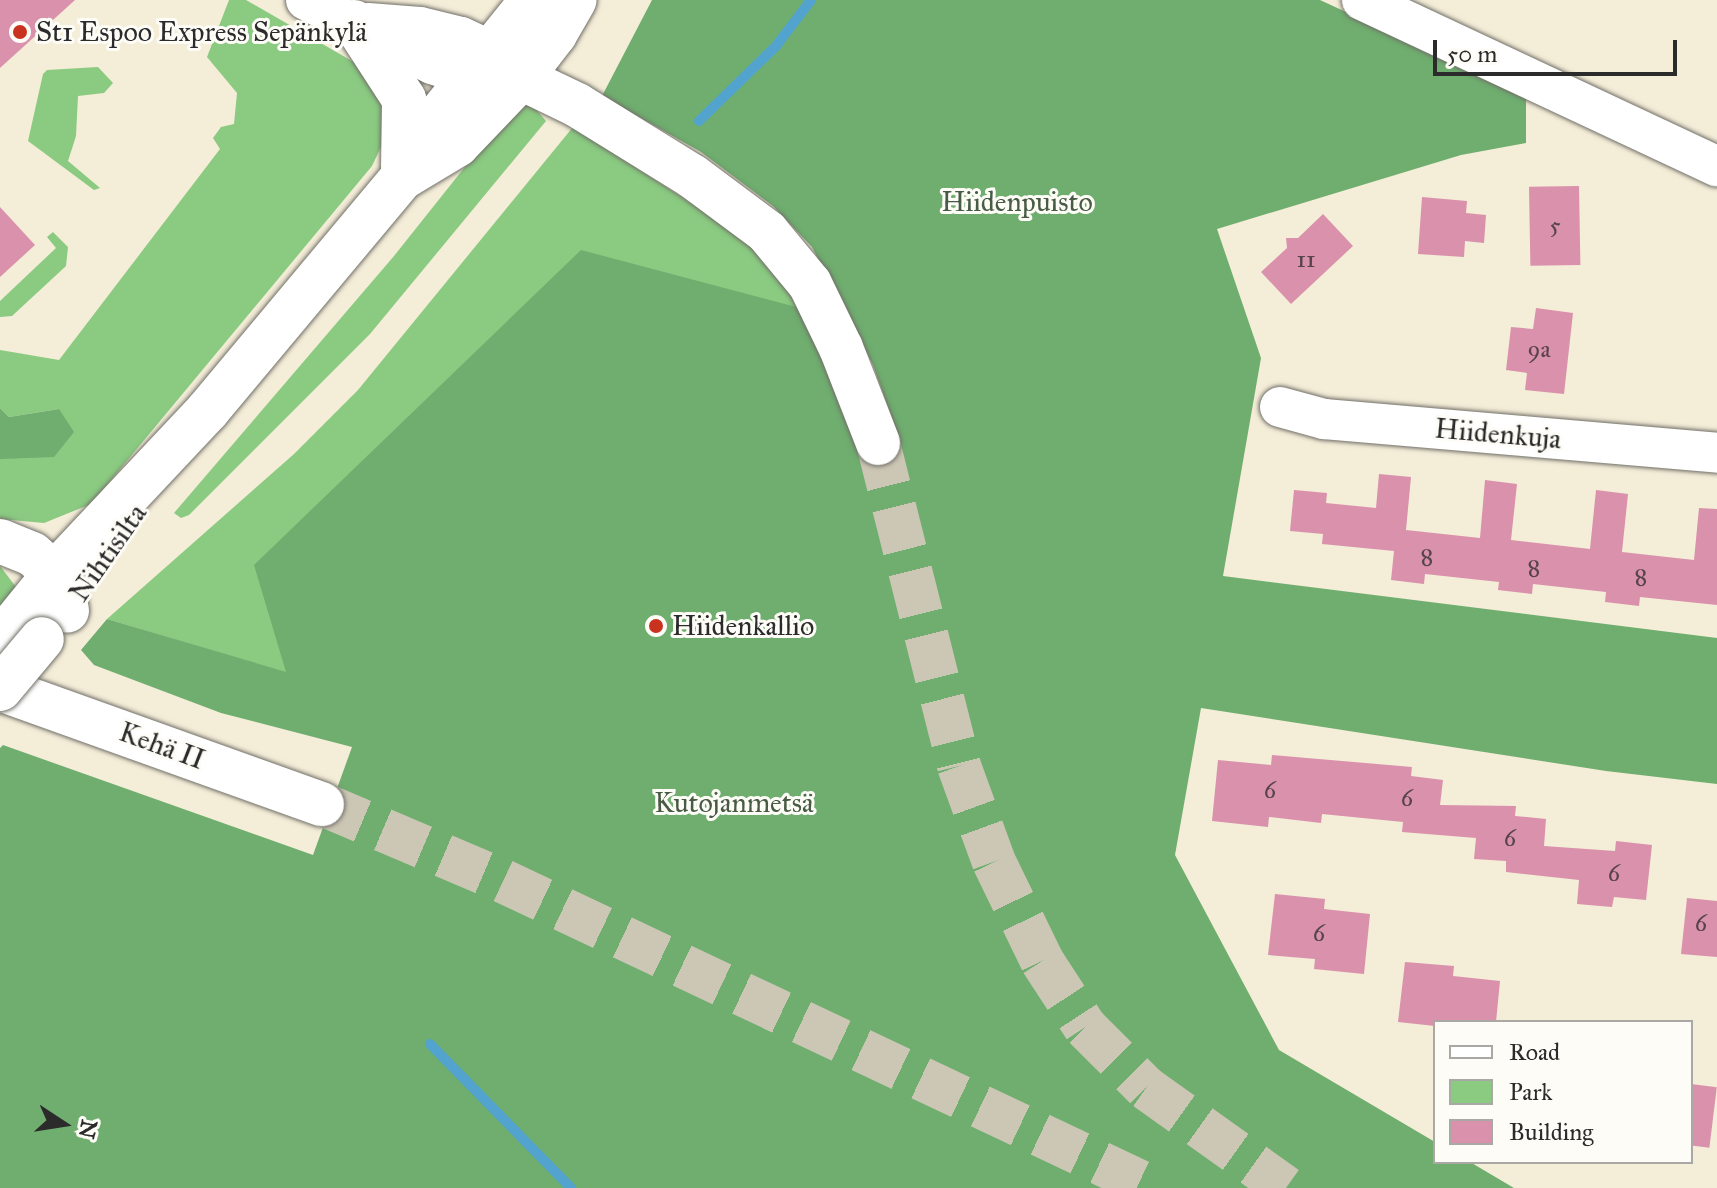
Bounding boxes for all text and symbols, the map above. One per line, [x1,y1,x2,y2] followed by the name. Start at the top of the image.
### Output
[36,15,367,49] place label: St1 Espoo Express Sepänkylä
[11,23,29,41] marker: St1 Espoo Express Sepänkylä
[1437,24,1681,74] scale bar
[1447,39,1497,69] text: 50 m
[941,185,1093,219] park label: Hiidenpuisto
[1549,212,1561,240] house number: 5
[1297,246,1315,274] house number: 11
[1527,336,1551,364] house number: 9a
[1433,412,1563,456] street label: Hiidenkuja
[62,498,154,608] street label: Nihtisilta
[1421,544,1433,572] house number: 8
[1528,555,1540,583] house number: 8
[1635,564,1647,592] house number: 8
[672,609,814,643] place label: Hiidenkallio
[647,617,665,635] marker: Hiidenkallio
[115,715,209,777] street label: Kehä II
[1264,777,1276,805] house number: 6
[1401,785,1413,813] house number: 6
[654,786,814,820] park label: Kutojanmetsä
[1504,825,1516,853] house number: 6
[1608,860,1620,888] house number: 6
[1695,910,1707,938] house number: 6
[1313,920,1325,948] house number: 6
[1433,1020,1693,1164] legend
[1509,1037,1560,1067] text: Road
[1509,1077,1552,1107] text: Park
[24,1084,104,1164] north arrow
[73,1117,103,1141] text: N
[1509,1117,1594,1147] text: Building

